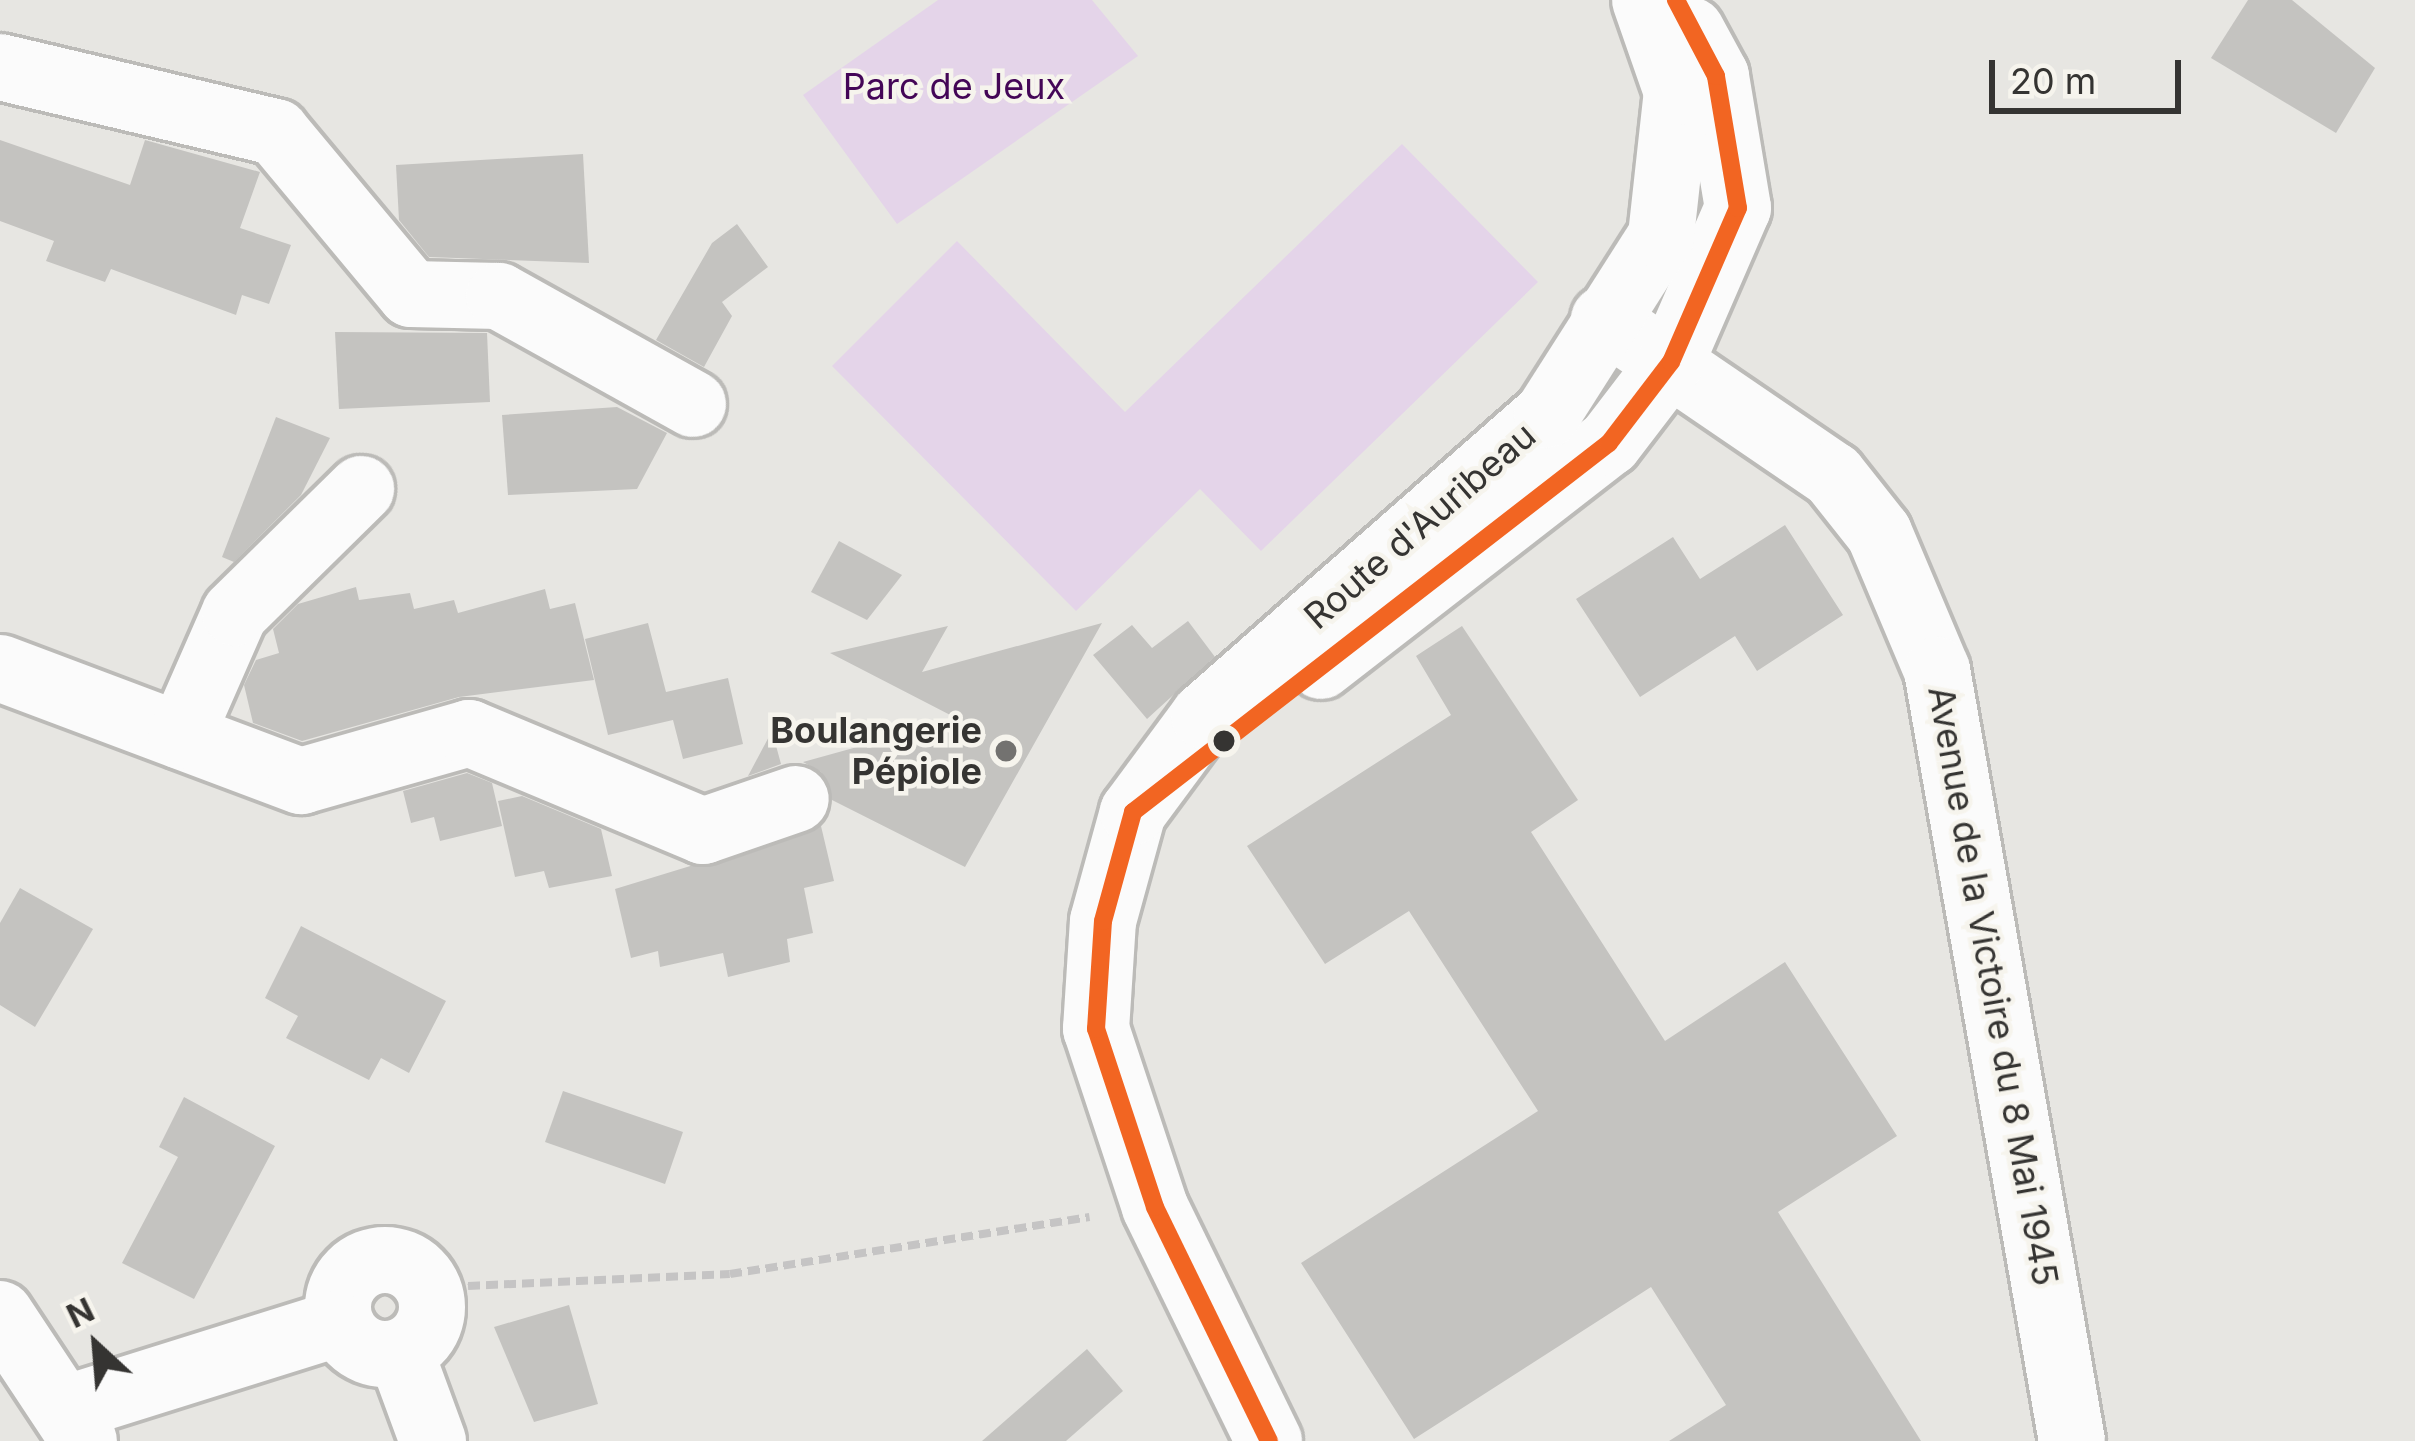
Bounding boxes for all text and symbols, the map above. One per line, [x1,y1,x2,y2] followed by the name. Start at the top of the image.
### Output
[1995,36,2187,110] scale bar
[2010,59,2096,103] text: 20 m
[843,65,1065,109] park label: Parc de Jeux
[1296,414,1544,638] street label: Route d'Auribeau
[1919,683,2067,1289] street label: Avenue de la Victoire du 8 Mai 1945
[770,708,982,793] place label: Boulangerie Pépiole
[1213,730,1235,752] unlabelled marker
[993,738,1019,764] marker: Boulangerie Pépiole
[36,1285,156,1405] north arrow
[60,1289,100,1336] text: N

